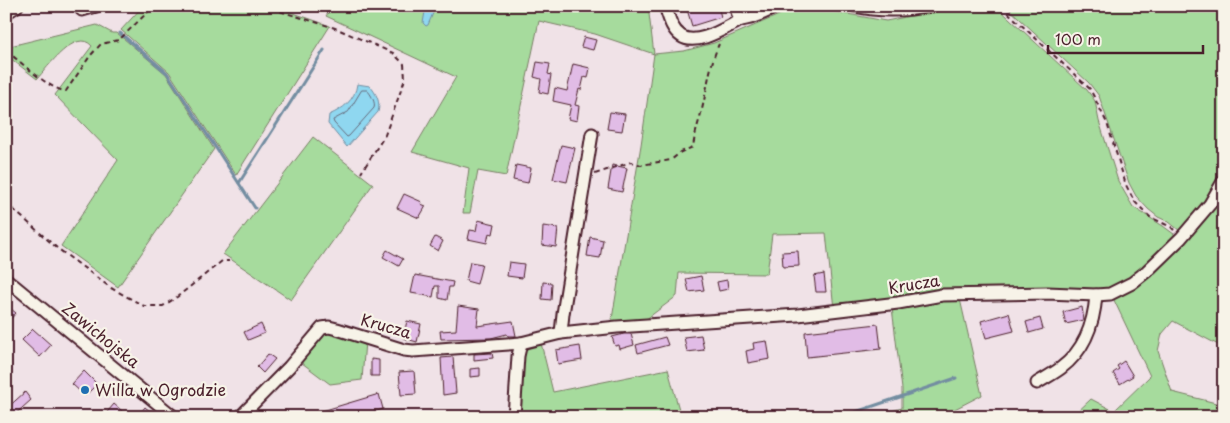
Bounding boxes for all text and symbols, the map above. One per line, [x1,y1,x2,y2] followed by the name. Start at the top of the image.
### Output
[1048,22,1202,54] scale bar
[1055,27,1101,50] text: 100 m
[886,267,941,299] street label: Krucza
[58,295,146,373] street label: Zawichojska
[358,306,414,344] street label: Krucza
[95,377,226,401] place label: Willa w Ogrodzie
[79,384,91,396] marker: Willa w Ogrodzie

